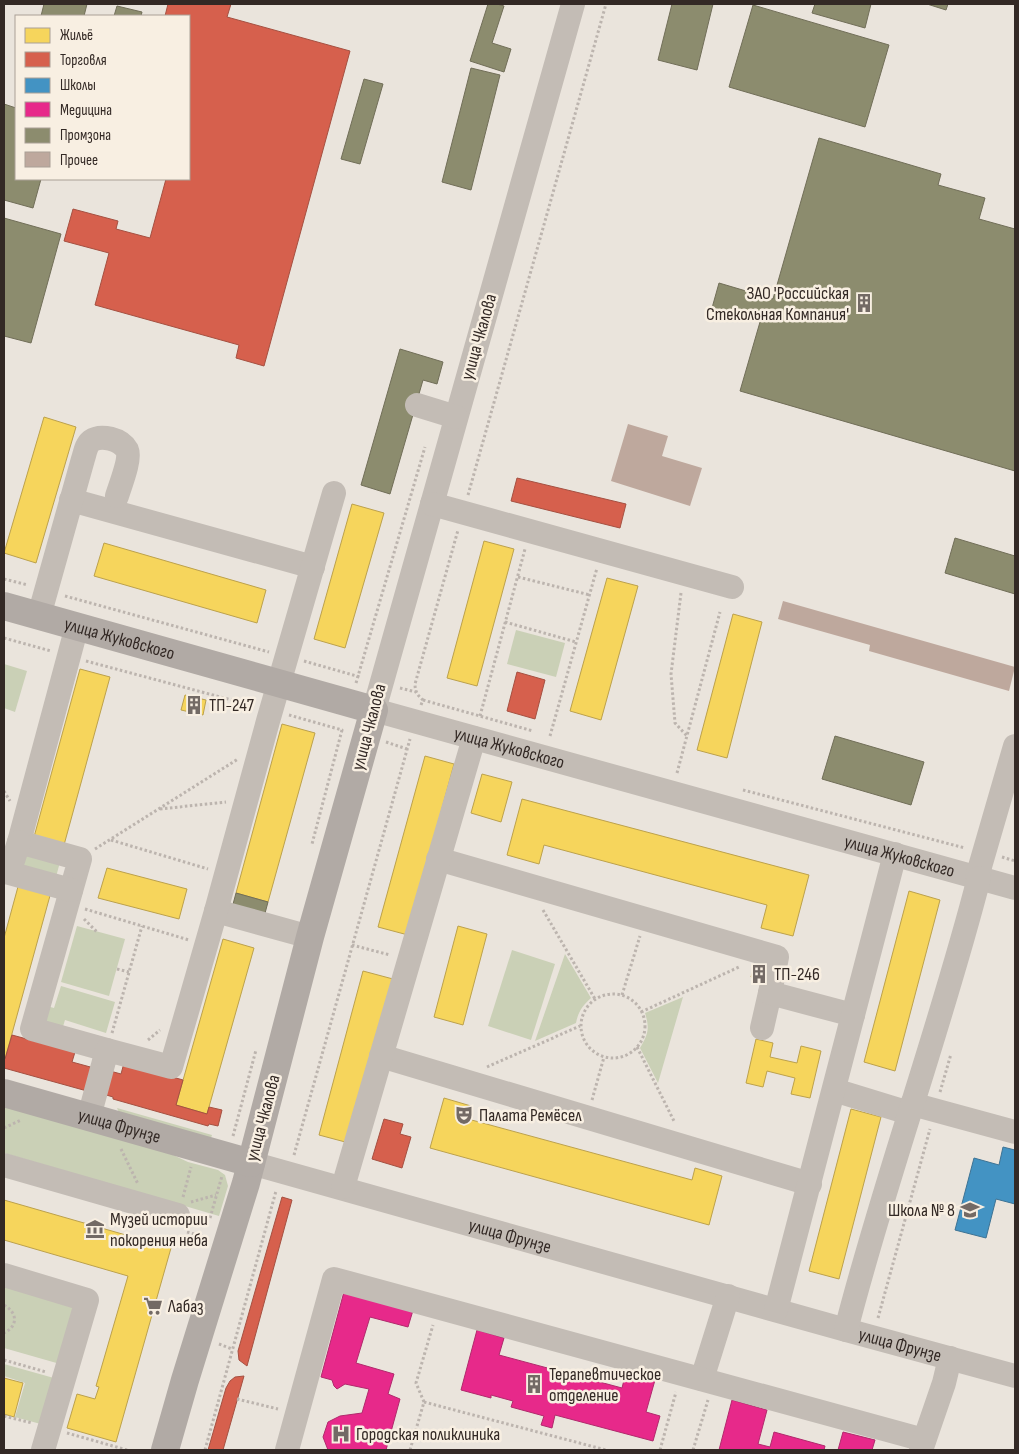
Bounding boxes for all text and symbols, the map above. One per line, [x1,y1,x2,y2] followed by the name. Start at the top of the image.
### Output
[15,15,190,180] legend
[60,26,93,45] text: Жильё
[60,51,107,70] text: Торговля
[60,76,96,95] text: Школы
[60,101,112,120] text: Медицина
[60,126,111,145] text: Промзона
[60,151,98,170] text: Прочее
[706,283,849,325] place label: ЗАО 'Российская Стекольная Компания'
[457,291,501,382] street label: улица Чкалова
[853,292,875,314] building icon: ЗАО 'Российская Стекольная Компания'
[62,613,177,664] street label: улица Жуковского
[347,681,391,773] street label: улица Чкалова
[183,694,205,716] building icon: ТП-247
[209,695,255,716] place label: ТП-247
[452,722,567,773] street label: улица Жуковского
[842,831,957,881] street label: улица Жуковского
[748,963,770,985] building icon: ТП-246
[774,964,820,985] place label: ТП-246
[241,1072,285,1164] street label: улица Чкалова
[76,1104,163,1147] street label: улица Фрунзе
[453,1104,475,1126] theatre icon: Палата Ремёсел
[479,1105,582,1126] place label: Палата Ремёсел
[959,1199,981,1221] school or university icon: Школа № 8
[888,1200,955,1221] place label: Школа № 8
[110,1209,208,1251] place label: Музей истории покорения неба
[466,1214,554,1257] street label: улица Фрунзе
[84,1218,106,1240] museum icon: Музей истории покорения неба
[142,1295,164,1317] supermarket icon: Лабаз
[167,1296,204,1317] place label: Лабаз
[856,1323,944,1366] street label: улица Фрунзе
[549,1364,661,1406] place label: Терапевтическое отделение
[523,1373,545,1395] building icon: Терапевтическое отделение
[330,1423,352,1445] hospital icon: Городская поликлиника
[356,1424,500,1445] place label: Городская поликлиника

